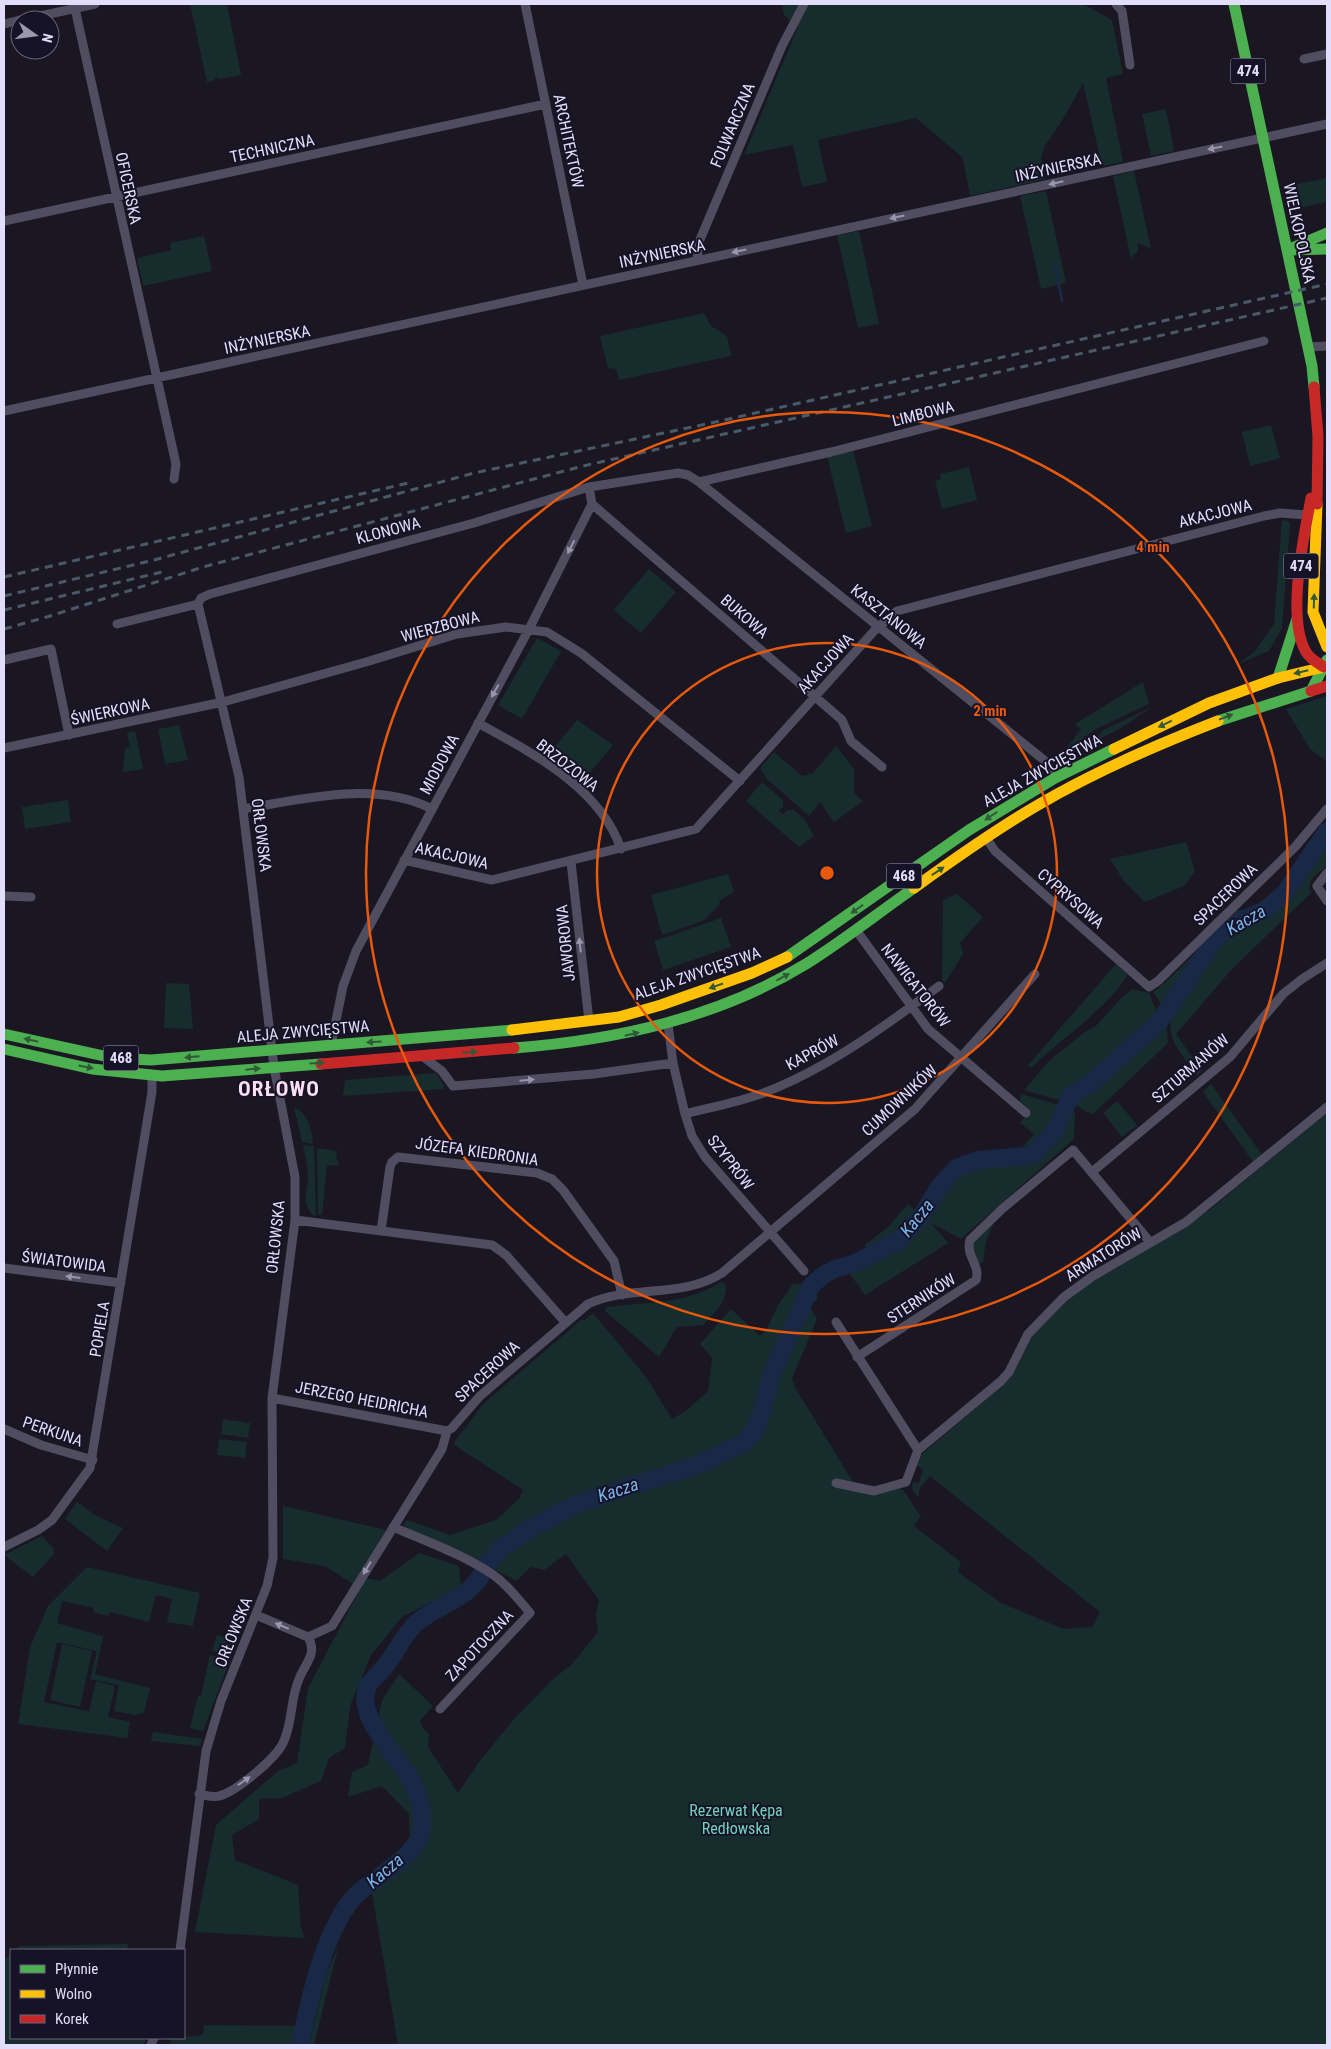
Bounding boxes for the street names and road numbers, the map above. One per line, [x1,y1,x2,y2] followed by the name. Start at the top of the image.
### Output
[1230,58,1266,84] road number: 474
[706,80,759,170] street label: FOLWARCZNA
[549,92,589,190] street label: ARCHITEKTÓW
[228,130,316,167] street label: TECHNICZNA
[1013,149,1103,186] street label: INŻYNIERSKA
[112,150,145,226] street label: OFICERSKA
[1280,181,1319,285] street label: WIELKOPOLSKA
[617,235,707,272] street label: INŻYNIERSKA
[222,321,312,358] street label: INŻYNIERSKA
[890,397,956,430] street label: LIMBOWA
[1177,495,1254,532] street label: AKACJOWA
[354,513,422,548] street label: KLONOWA
[1284,554,1318,578] road number: 474
[847,580,930,653] street label: KASZTANOWA
[717,591,772,642] street label: BUKOWA
[399,607,481,646] street label: WIERZBOWA
[793,629,857,697] street label: AKACJOWA
[69,694,151,729] street label: ŚWIERKOWA
[980,730,1105,811] street label: ALEJA ZWYCIĘSTWA
[416,731,463,798] street label: MIODOWA
[533,735,603,796] street label: BRZOZOWA
[248,797,275,873] street label: ORŁOWSKA
[413,838,490,873] street label: AKACJOWA
[1189,859,1261,929] street label: SPACEROWA
[886,864,922,888] road number: 468
[1034,864,1108,932] street label: CYPRYSOWA
[552,904,579,982] street label: JAWOROWA
[877,939,955,1031] street label: NAWIGATORÓW
[631,943,763,1004] street label: ALEJA ZWYCIĘSTWA
[236,1016,370,1047] street label: ALEJA ZWYCIĘSTWA
[1147,1029,1233,1107] street label: SZTURMANÓW
[782,1030,842,1074] street label: KAPRÓW
[104,1046,138,1070] road number: 468
[857,1060,941,1140] street label: CUMOWNIKÓW
[703,1131,759,1193] street label: SZYPRÓW
[414,1132,540,1170] street label: JÓZEFA KIEDRONIA
[262,1199,289,1275] street label: ORŁOWSKA
[1061,1223,1145,1285] street label: ARMATORÓW
[21,1247,107,1276] street label: ŚWIATOWIDA
[883,1269,959,1327] street label: STERNIKÓW
[86,1300,113,1358] street label: POPIELA
[451,1337,524,1406] street label: SPACEROWA
[294,1377,430,1422] street label: JERZEGO HEIDRICHA
[20,1412,85,1451] street label: PERKUNA
[211,1594,256,1670] street label: ORŁOWSKA
[442,1606,517,1685] street label: ZAPOTOCZNA

